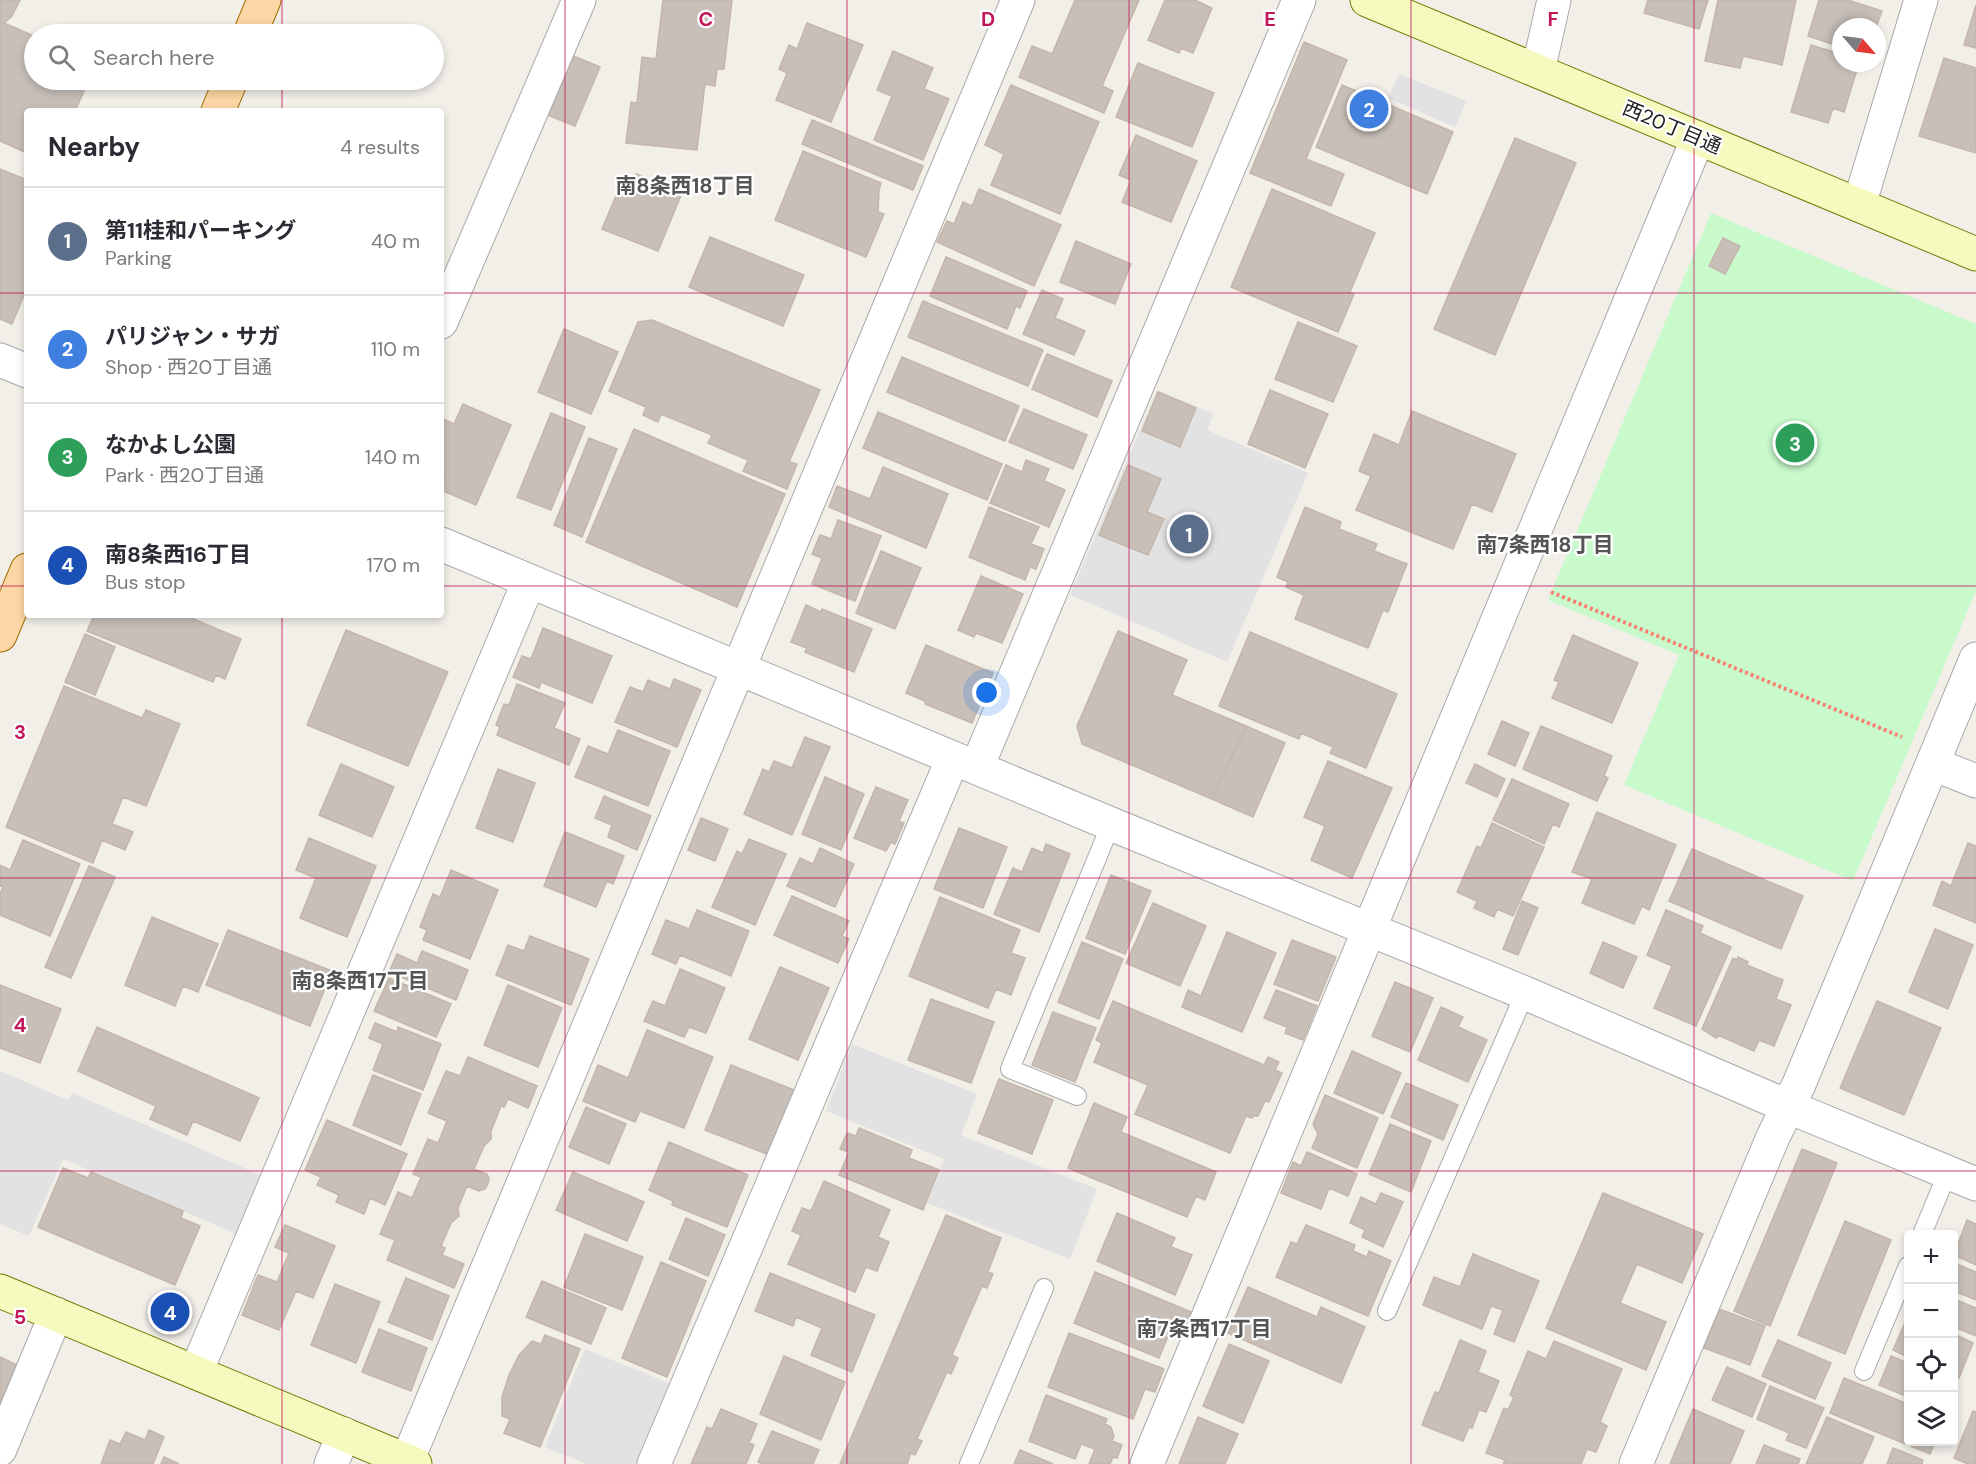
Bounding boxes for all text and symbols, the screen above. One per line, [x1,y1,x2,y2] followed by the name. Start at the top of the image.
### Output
[699,6,713,32] text: C
[981,6,995,32] text: D
[1264,6,1276,32] text: E
[1547,6,1559,32] text: F
[1832,18,1886,72] north arrow
[24,24,444,90] search box
[45,41,78,74] icon: search
[93,43,214,72] text: Search here
[1350,86,1388,132] pin: 2
[1619,95,1725,159] street label: 西20丁目通
[48,130,140,164] text: Nearby
[340,134,420,160] text: 4 results
[615,172,755,200] district label: 南8条西18丁目
[105,216,296,245] text: 第11桂和パーキング
[64,228,71,254] text: 1
[371,228,420,254] text: 40 m
[105,245,172,271] text: Parking
[105,322,280,351] text: パリジャン・サガ
[62,336,73,362] text: 2
[371,336,420,362] text: 110 m
[105,354,272,380] text: Shop · 西20丁目通
[1776,420,1814,466] pin: 3
[105,430,236,459] text: なかよし公園
[61,444,74,470] text: 3
[365,444,420,470] text: 140 m
[105,462,264,488] text: Park · 西20丁目通
[1170,512,1208,556] pin: 1
[1476,531,1614,559] district label: 南7条西18丁目
[105,540,251,569] text: 南8条西16丁目
[61,552,74,578] text: 4
[367,552,420,578] text: 170 m
[105,569,185,595] text: Bus stop
[972,678,1001,707] your location
[14,719,26,745] text: 3
[291,967,429,995] district label: 南8条西17丁目
[14,1012,27,1038] text: 4
[1904,1230,1958,1446] map controls
[1904,1230,1958,1284] button: +
[1904,1284,1958,1338] button: −
[150,1290,190,1334] pin: 4
[14,1304,26,1330] text: 5
[1136,1315,1272,1343] district label: 南7条西17丁目
[1904,1338,1958,1392] button: locate
[1904,1392,1958,1446] button: layers

